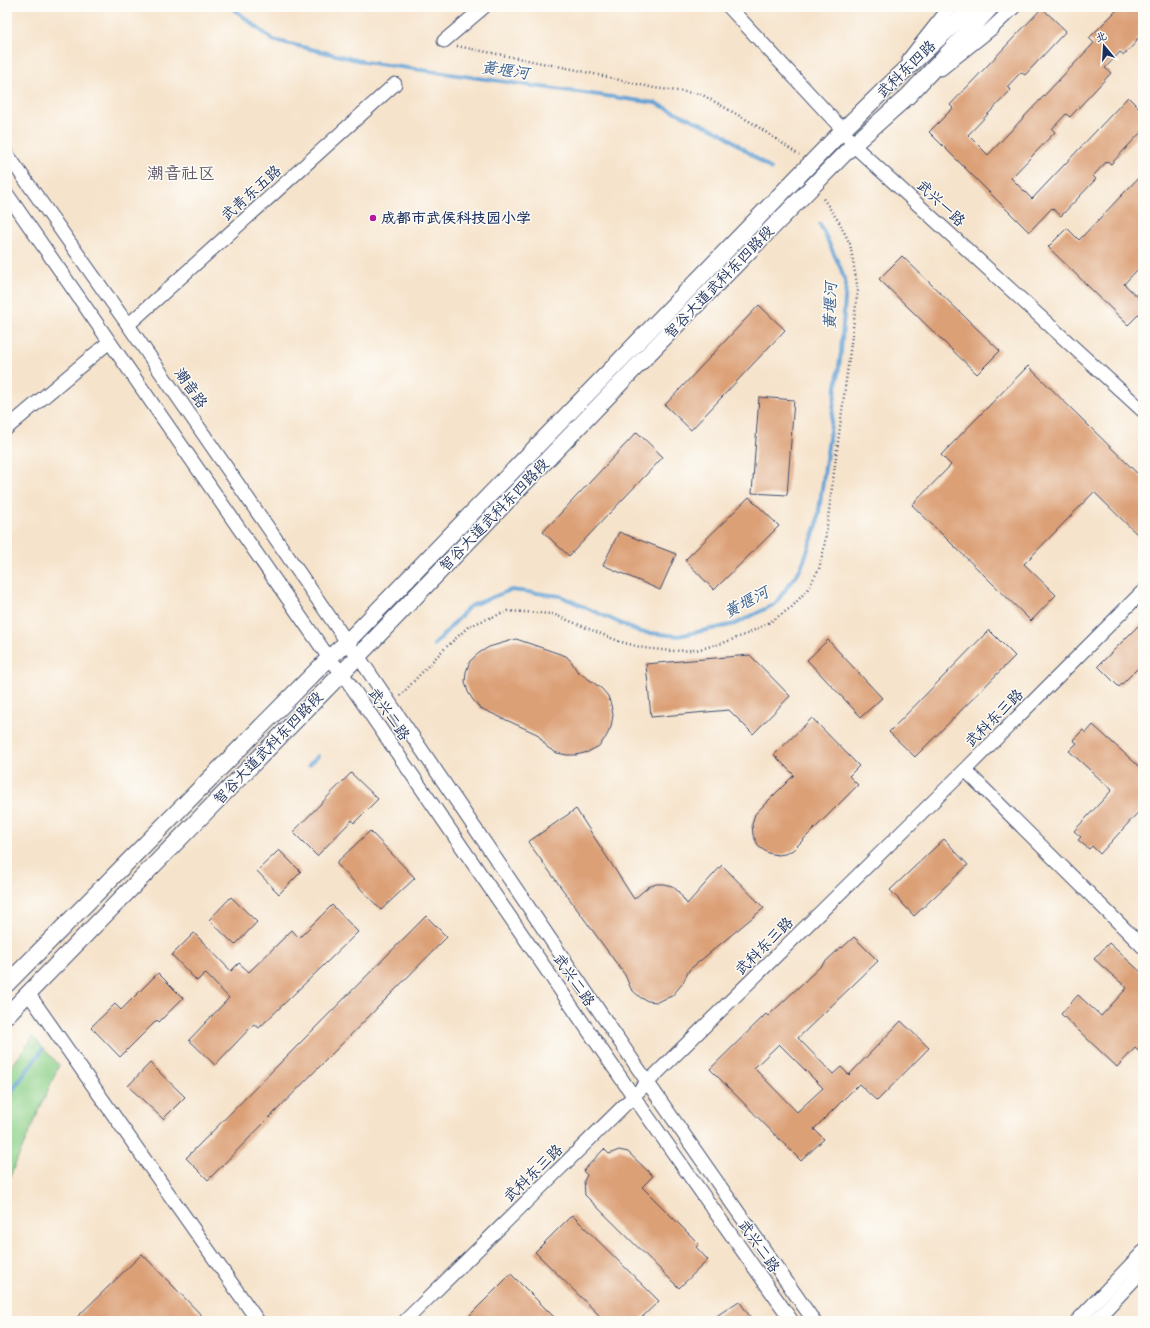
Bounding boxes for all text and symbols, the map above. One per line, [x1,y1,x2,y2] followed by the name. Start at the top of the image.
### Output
[1084,26,1124,66] north arrow
[1094,28,1109,46] text: 北
[872,36,940,102] street label: 武科东四路
[480,56,533,84] water label: 黄堰河
[216,160,286,226] street label: 武青东五路
[147,162,215,184] district label: 潮音社区
[912,175,970,231] street label: 武兴一路
[381,208,531,228] place label: 成都市武侯科技园小学
[368,213,378,223] marker: 成都市武侯科技园小学
[660,221,778,343] street label: 智谷大道武科东四路段
[819,279,841,330] water label: 黄堰河
[170,364,212,412] street label: 潮音路
[435,454,553,576] street label: 智谷大道武科东四路段
[720,580,775,623] water label: 黄堰河
[364,684,414,744] street label: 武兴二路
[960,684,1028,752] street label: 武科东三路
[209,687,327,809] street label: 智谷大道武科东四路段
[730,912,798,980] street label: 武科东三路
[549,950,599,1010] street label: 武兴二路
[499,1140,567,1206] street label: 武科东三路
[734,1216,784,1276] street label: 武兴二路

